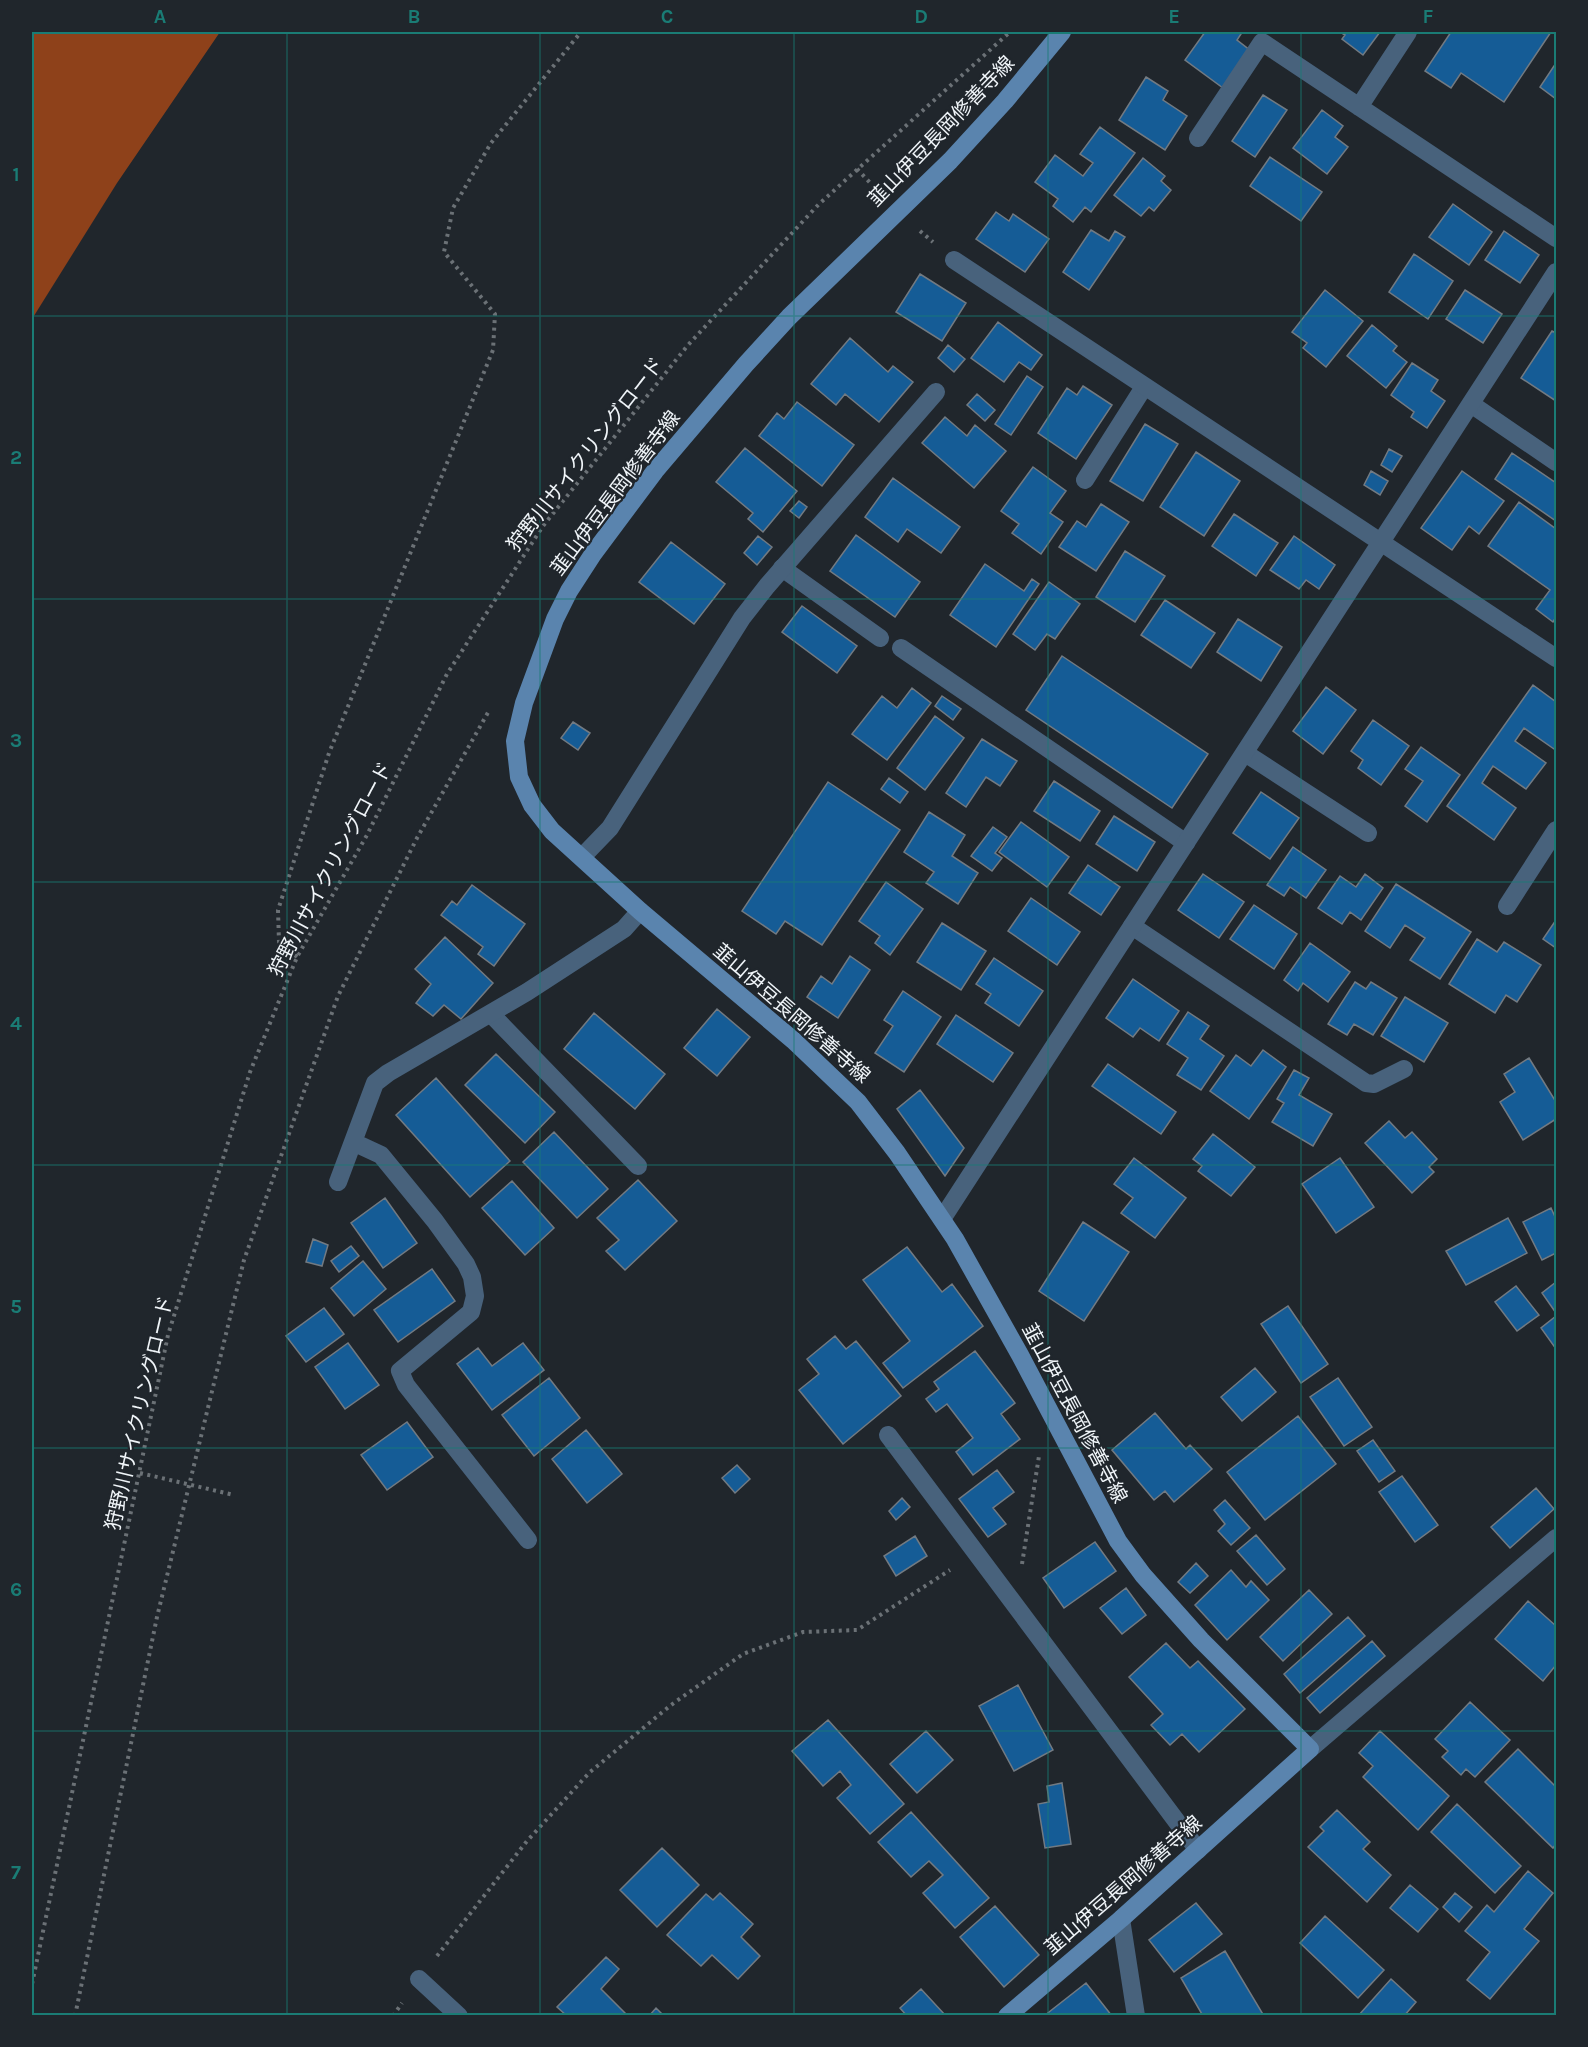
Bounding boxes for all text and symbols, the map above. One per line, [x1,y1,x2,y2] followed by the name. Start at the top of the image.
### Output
[154,5,167,28] text: A
[408,5,420,28] text: B
[661,5,673,28] text: C
[914,5,928,28] text: D
[1168,5,1180,28] text: E
[1423,5,1434,28] text: F
[864,51,1019,211] street label: 韮山伊豆長岡修善寺線
[12,163,20,186] text: 1
[503,353,668,556] street label: 狩野川サイクリングロード
[546,407,685,580] street label: 韮山伊豆長岡修善寺線
[10,446,22,469] text: 2
[10,729,22,752] text: 3
[264,758,397,980] street label: 狩野川サイクリングロード
[709,939,875,1088] street label: 韮山伊豆長岡修善寺線
[10,1012,22,1035] text: 4
[101,1294,178,1532] street label: 狩野川サイクリングロード
[10,1295,22,1318] text: 5
[1017,1320,1132,1507] street label: 韮山伊豆長岡修善寺線
[10,1578,22,1601] text: 6
[1040,1811,1206,1960] street label: 韮山伊豆長岡修善寺線
[11,1861,21,1884] text: 7

